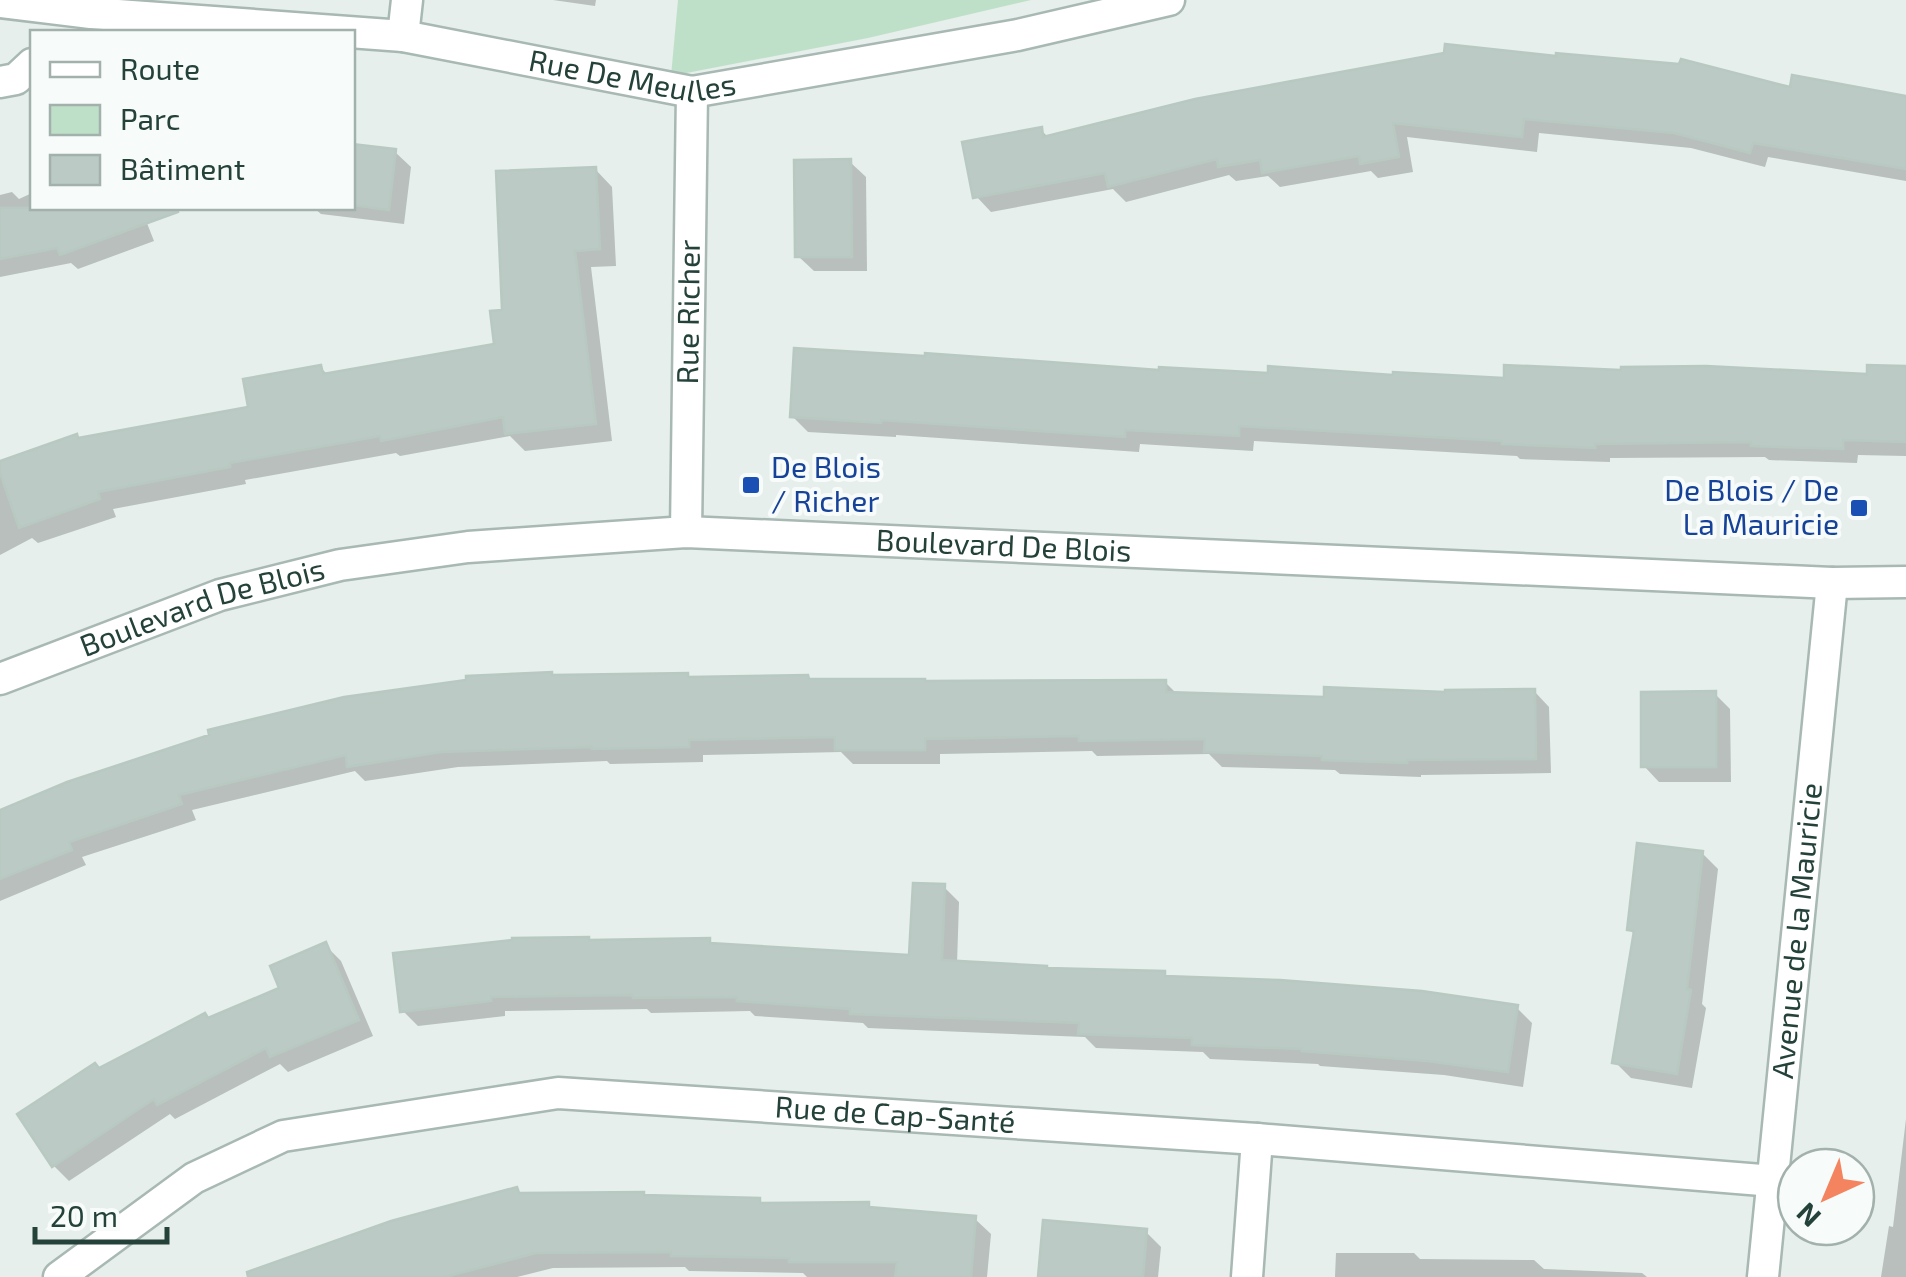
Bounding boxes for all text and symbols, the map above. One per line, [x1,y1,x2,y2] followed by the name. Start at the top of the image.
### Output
[30,30,355,210] legend
[526,41,738,108] street label: Rue De Meulles
[120,50,200,86] text: Route
[120,100,180,136] text: Parc
[120,150,245,186] text: Bâtiment
[668,239,706,385] street label: Rue Richer
[771,448,881,518] place label: De Blois / Richer
[1664,471,1839,541] place label: De Blois / De La Mauricie
[740,474,762,496] marker: De Blois / Richer
[1848,497,1870,519] marker: De Blois / De La Mauricie
[875,520,1132,568] street label: Boulevard De Blois
[74,550,328,663] street label: Boulevard De Blois
[1763,781,1828,1080] street label: Avenue de la Mauricie
[774,1087,1017,1139] street label: Rue de Cap-Santé
[1776,1147,1876,1247] north arrow
[35,1182,168,1244] scale bar
[1789,1196,1827,1235] text: N
[50,1197,118,1233] text: 20 m

